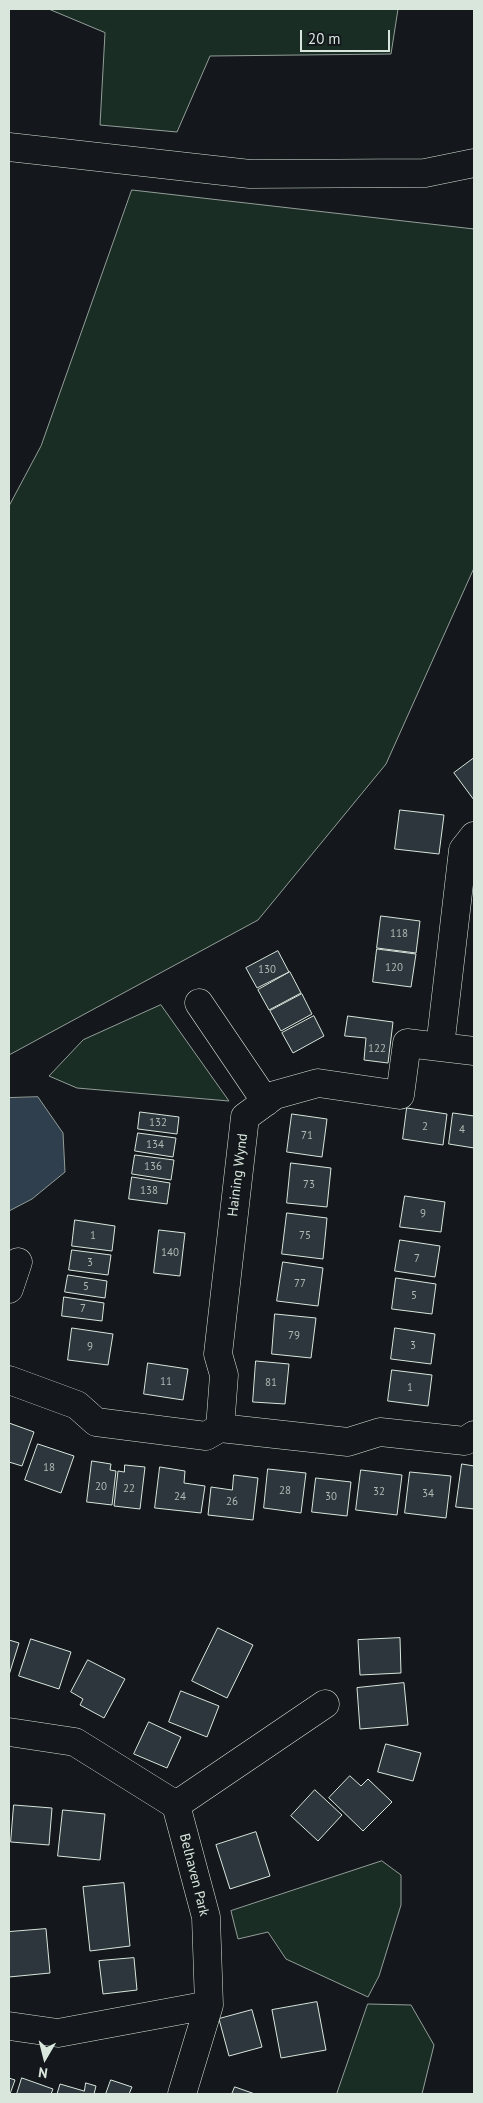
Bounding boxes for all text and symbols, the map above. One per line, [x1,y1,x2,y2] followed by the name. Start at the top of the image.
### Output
[303,20,393,52] scale bar
[308,29,341,48] text: 20 m
[390,927,408,941] house number: 118
[385,961,403,975] house number: 120
[258,963,276,977] house number: 130
[368,1042,386,1056] house number: 122
[149,1116,167,1130] house number: 132
[422,1120,428,1134] house number: 2
[459,1123,465,1137] house number: 4
[301,1129,313,1143] house number: 71
[225,1133,251,1217] street label: Haining Wynd
[146,1138,164,1152] house number: 134
[144,1160,162,1174] house number: 136
[303,1178,315,1192] house number: 73
[140,1184,158,1198] house number: 138
[420,1207,426,1221] house number: 9
[90,1229,96,1243] house number: 1
[299,1229,311,1243] house number: 75
[161,1246,179,1260] house number: 140
[414,1252,420,1266] house number: 7
[87,1256,93,1270] house number: 3
[294,1277,306,1291] house number: 77
[83,1280,89,1294] house number: 5
[411,1289,417,1303] house number: 5
[80,1302,86,1316] house number: 7
[288,1329,300,1343] house number: 79
[410,1339,416,1353] house number: 3
[87,1340,93,1354] house number: 9
[160,1375,172,1389] house number: 11
[265,1376,277,1390] house number: 81
[407,1381,413,1395] house number: 1
[43,1461,55,1475] house number: 18
[95,1480,107,1494] house number: 20
[123,1482,135,1496] house number: 22
[279,1484,291,1498] house number: 28
[373,1485,385,1499] house number: 32
[422,1487,434,1501] house number: 34
[174,1490,186,1504] house number: 24
[325,1490,337,1504] house number: 30
[226,1495,238,1509] house number: 26
[176,1832,212,1918] street label: Belhaven Park
[20,2033,70,2083] north arrow
[37,2063,49,2082] text: N

